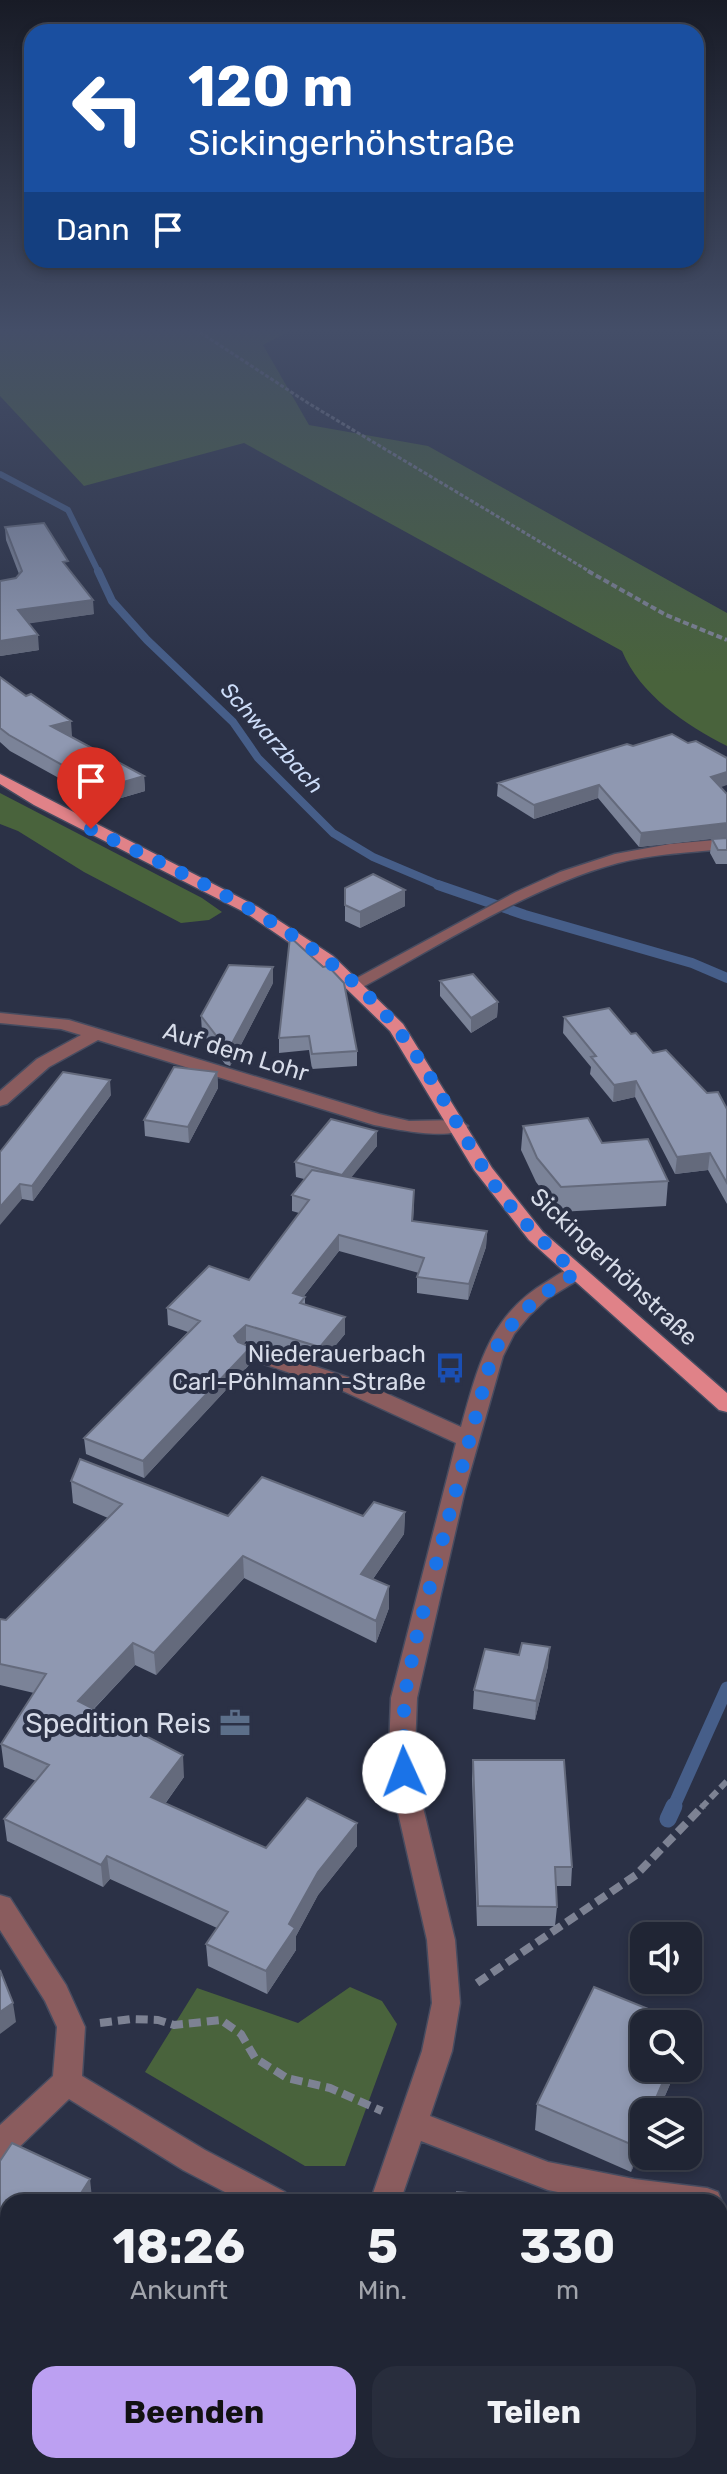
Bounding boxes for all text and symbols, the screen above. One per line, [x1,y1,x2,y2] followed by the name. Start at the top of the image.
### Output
[188,54,354,120] text: 120 m
[56,56,160,160] icon: left
[188,121,515,164] text: Sickingerhöhstraße
[146,208,190,252] icon: arrive
[56,212,130,248] text: Dann
[215,677,329,799] water label: Schwarzbach
[57,747,125,829] pin
[69,759,113,803] icon: arrive
[160,1017,312,1087] street label: Auf dem Lohr
[525,1182,703,1352] street label: Sickingerhöhstraße
[172,1340,426,1396] place label: Niederauerbach Carl-Pöhlmann-Straße
[433,1351,467,1385] bus stop icon: Niederauerbach Carl-Pöhlmann-Straße
[218,1706,252,1740] office icon: Spedition Reis
[25,1707,211,1740] place label: Spedition Reis
[362,1730,446,1814] position arrow
[630,1922,702,2170] map controls
[630,1922,702,1994] button: sound
[630,2010,702,2082] button: search
[630,2098,702,2170] button: layers
[113,2218,245,2275] text: 18:26
[367,2218,398,2275] text: 5
[520,2218,615,2275] text: 330
[130,2275,228,2306] text: Ankunft
[358,2275,407,2306] text: Min.
[556,2275,579,2306] text: m
[32,2366,356,2458] button: Beenden
[372,2366,696,2458] button: Teilen

